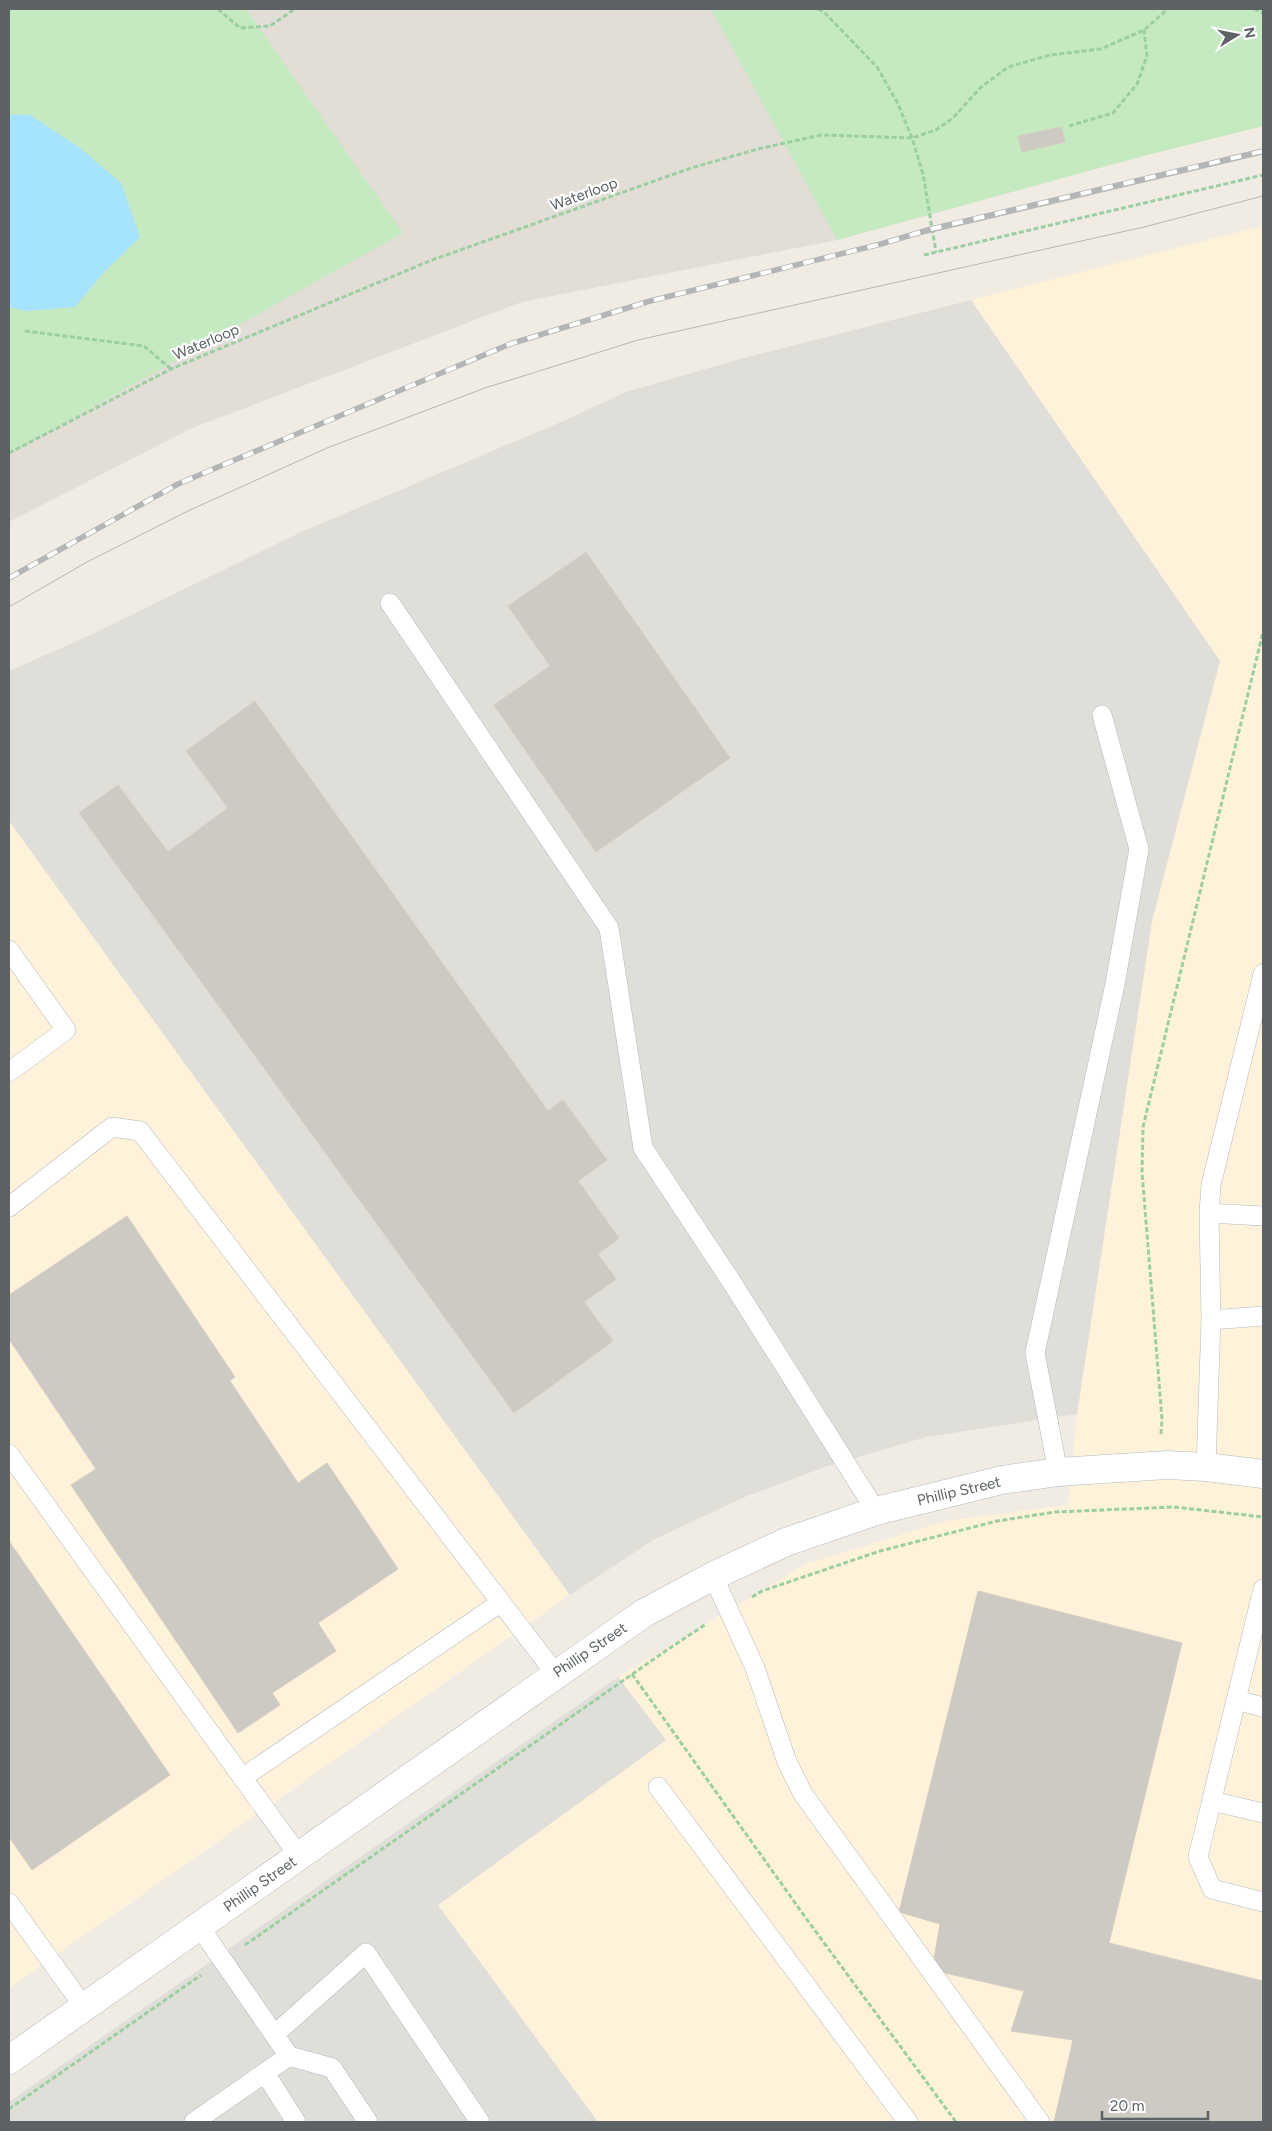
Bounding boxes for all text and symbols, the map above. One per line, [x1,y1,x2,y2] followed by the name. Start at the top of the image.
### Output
[1212,10,1262,60] north arrow
[1240,26,1259,40] text: N
[548,174,620,214] street label: Waterloop
[170,320,242,364] street label: Waterloop
[915,1473,1003,1509] street label: Phillip Street
[550,1619,631,1681] street label: Phillip Street
[220,1852,300,1916] street label: Phillip Street
[1102,2088,1208,2120] scale bar
[1110,2097,1144,2115] text: 20 m

